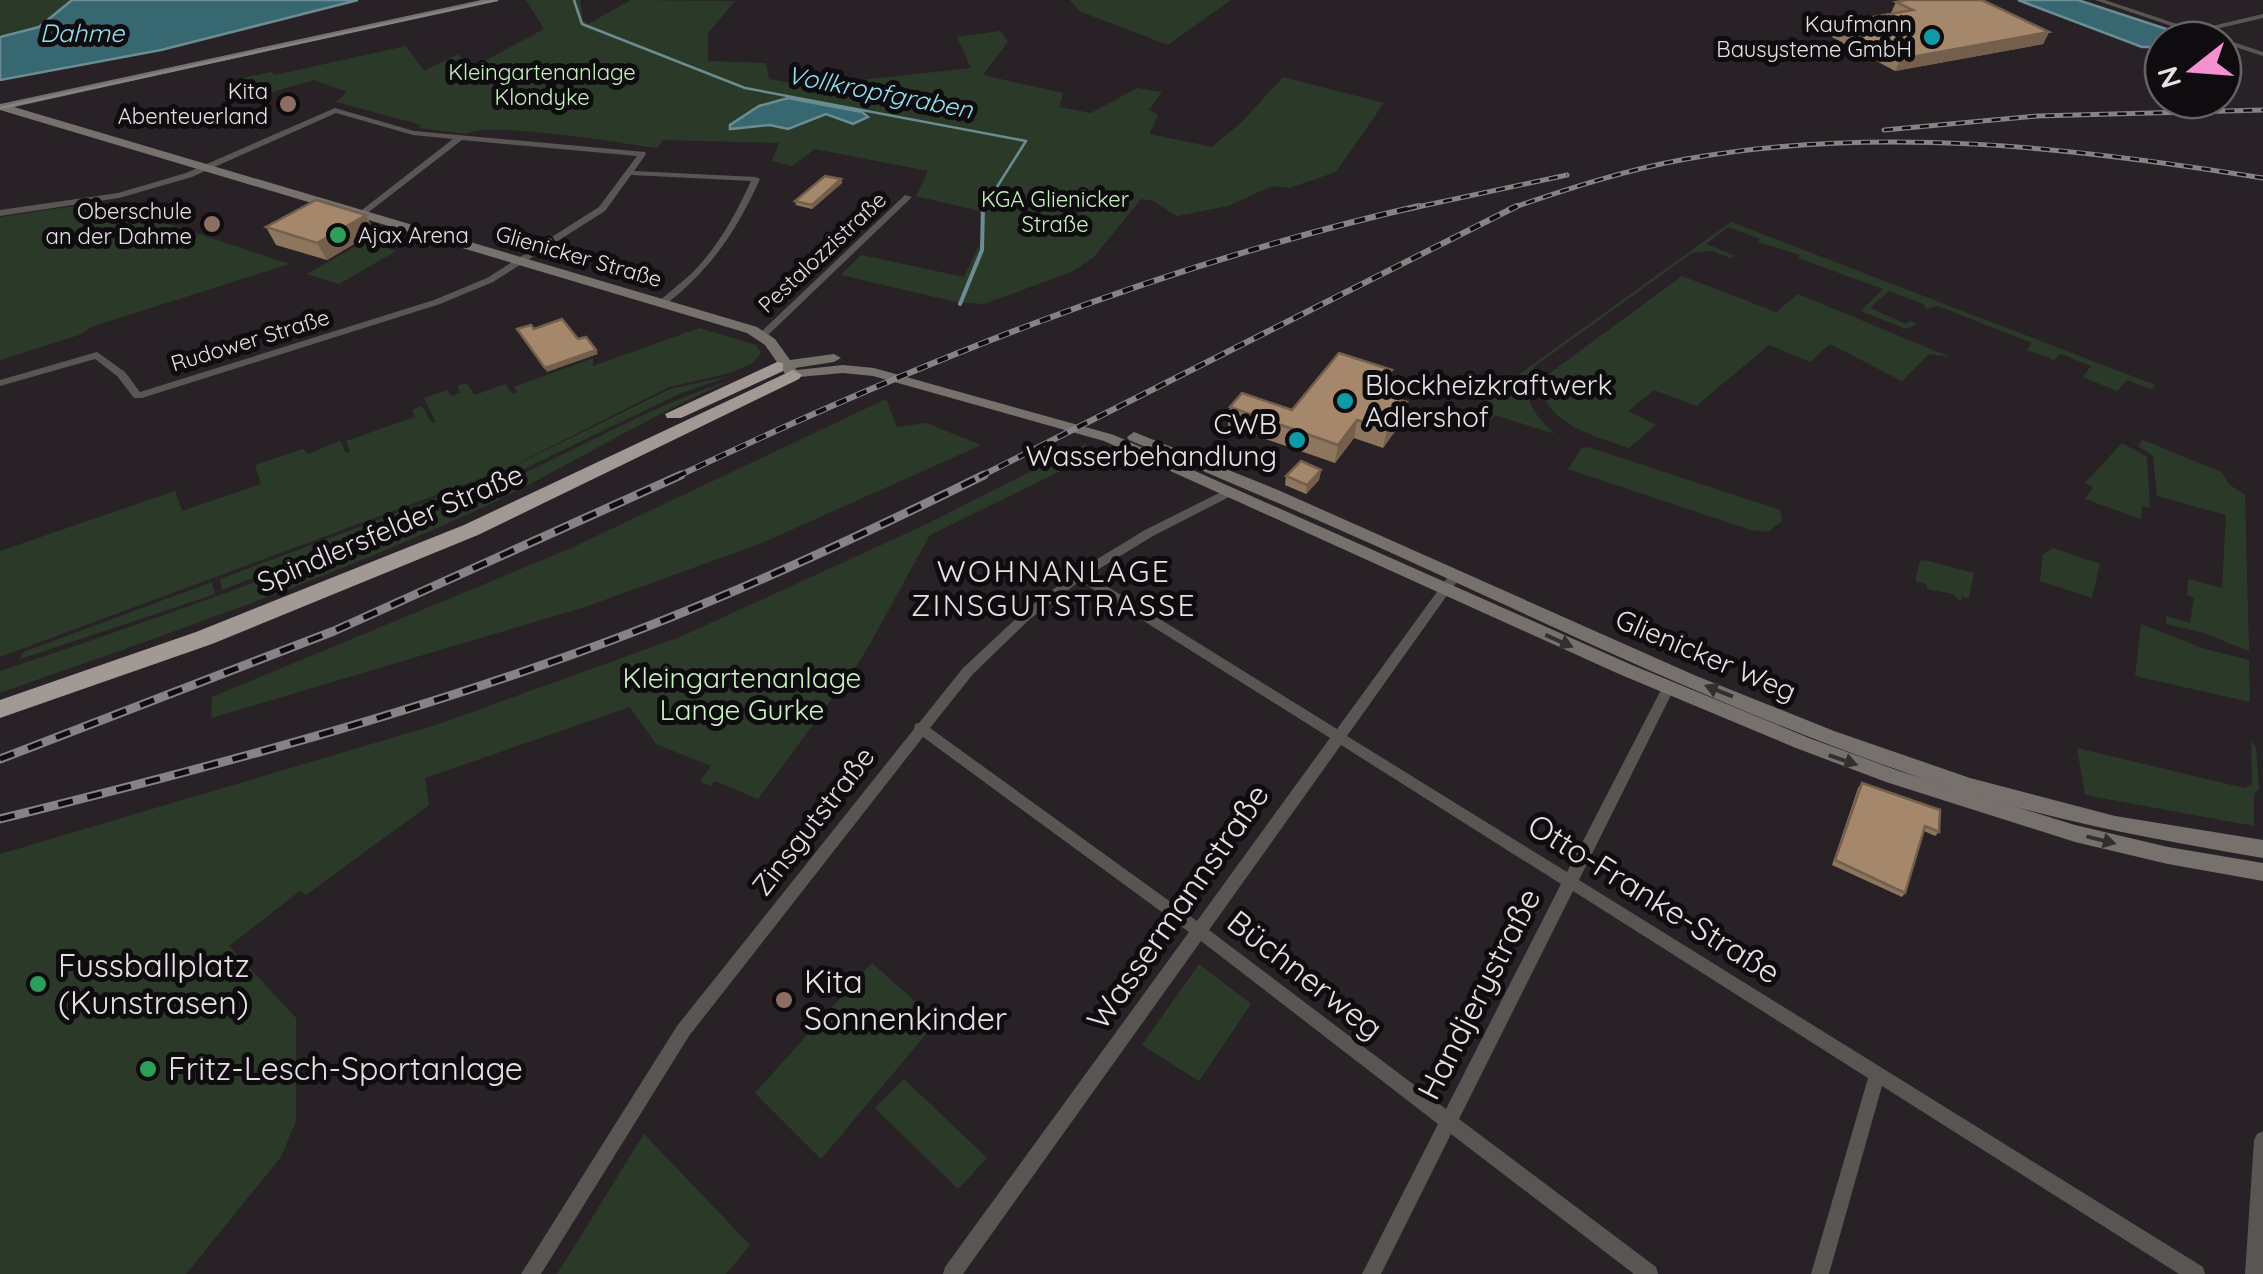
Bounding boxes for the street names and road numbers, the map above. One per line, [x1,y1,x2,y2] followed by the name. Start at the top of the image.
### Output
[752,185,892,319] street label: Pestalozzistraße
[493,219,665,293] street label: Glienicker Straße
[167,303,333,377] street label: Rudower Straße
[252,456,528,599] street label: Spindlersfelder Straße
[1611,601,1802,708] street label: Glienicker Weg
[744,739,882,902] street label: Zinsgutstraße
[1077,776,1277,1037] street label: Wassermannstraße
[1521,804,1788,992] street label: Otto-Franke-Straße
[1408,881,1549,1106] street label: Handjerystraße
[1220,901,1391,1047] street label: Büchnerweg

